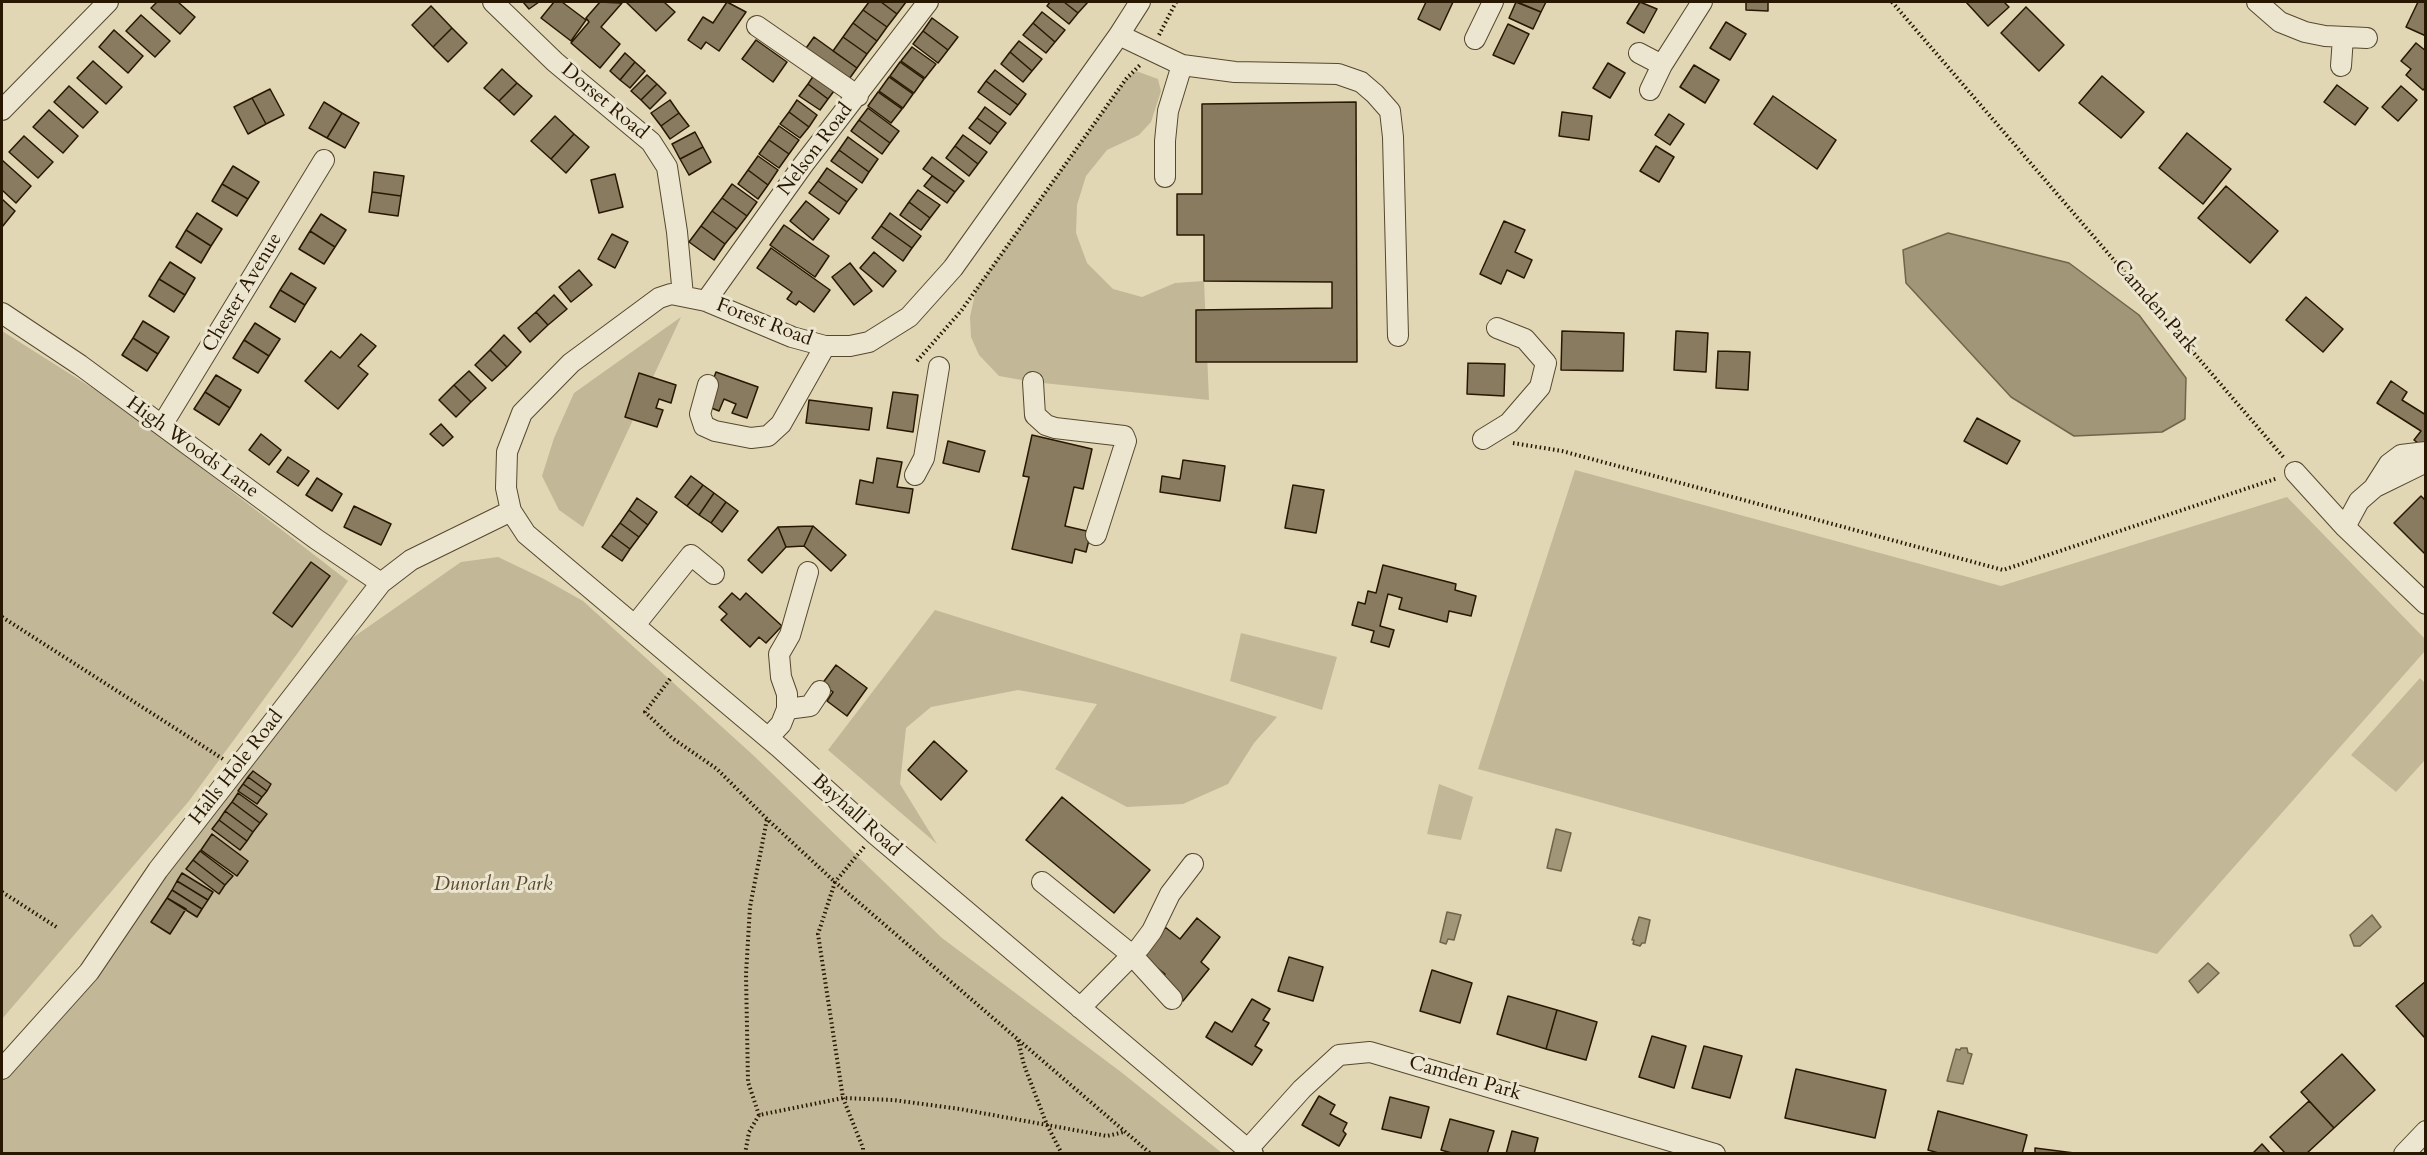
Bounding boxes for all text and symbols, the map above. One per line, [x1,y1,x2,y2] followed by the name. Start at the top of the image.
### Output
[556,59,652,145] street label: Dorset Road
[773,99,859,201] street label: Nelson Road
[198,229,288,357] street label: Chester Avenue
[2108,255,2202,359] street label: Camden Park
[713,294,815,352] street label: Forest Road
[121,392,263,504] street label: High Woods Lane
[185,706,289,830] street label: Halls Hole Road
[806,770,906,862] street label: Bayhall Road
[434,873,552,897] park label: Dunorlan Park
[1406,1052,1524,1106] street label: Camden Park

